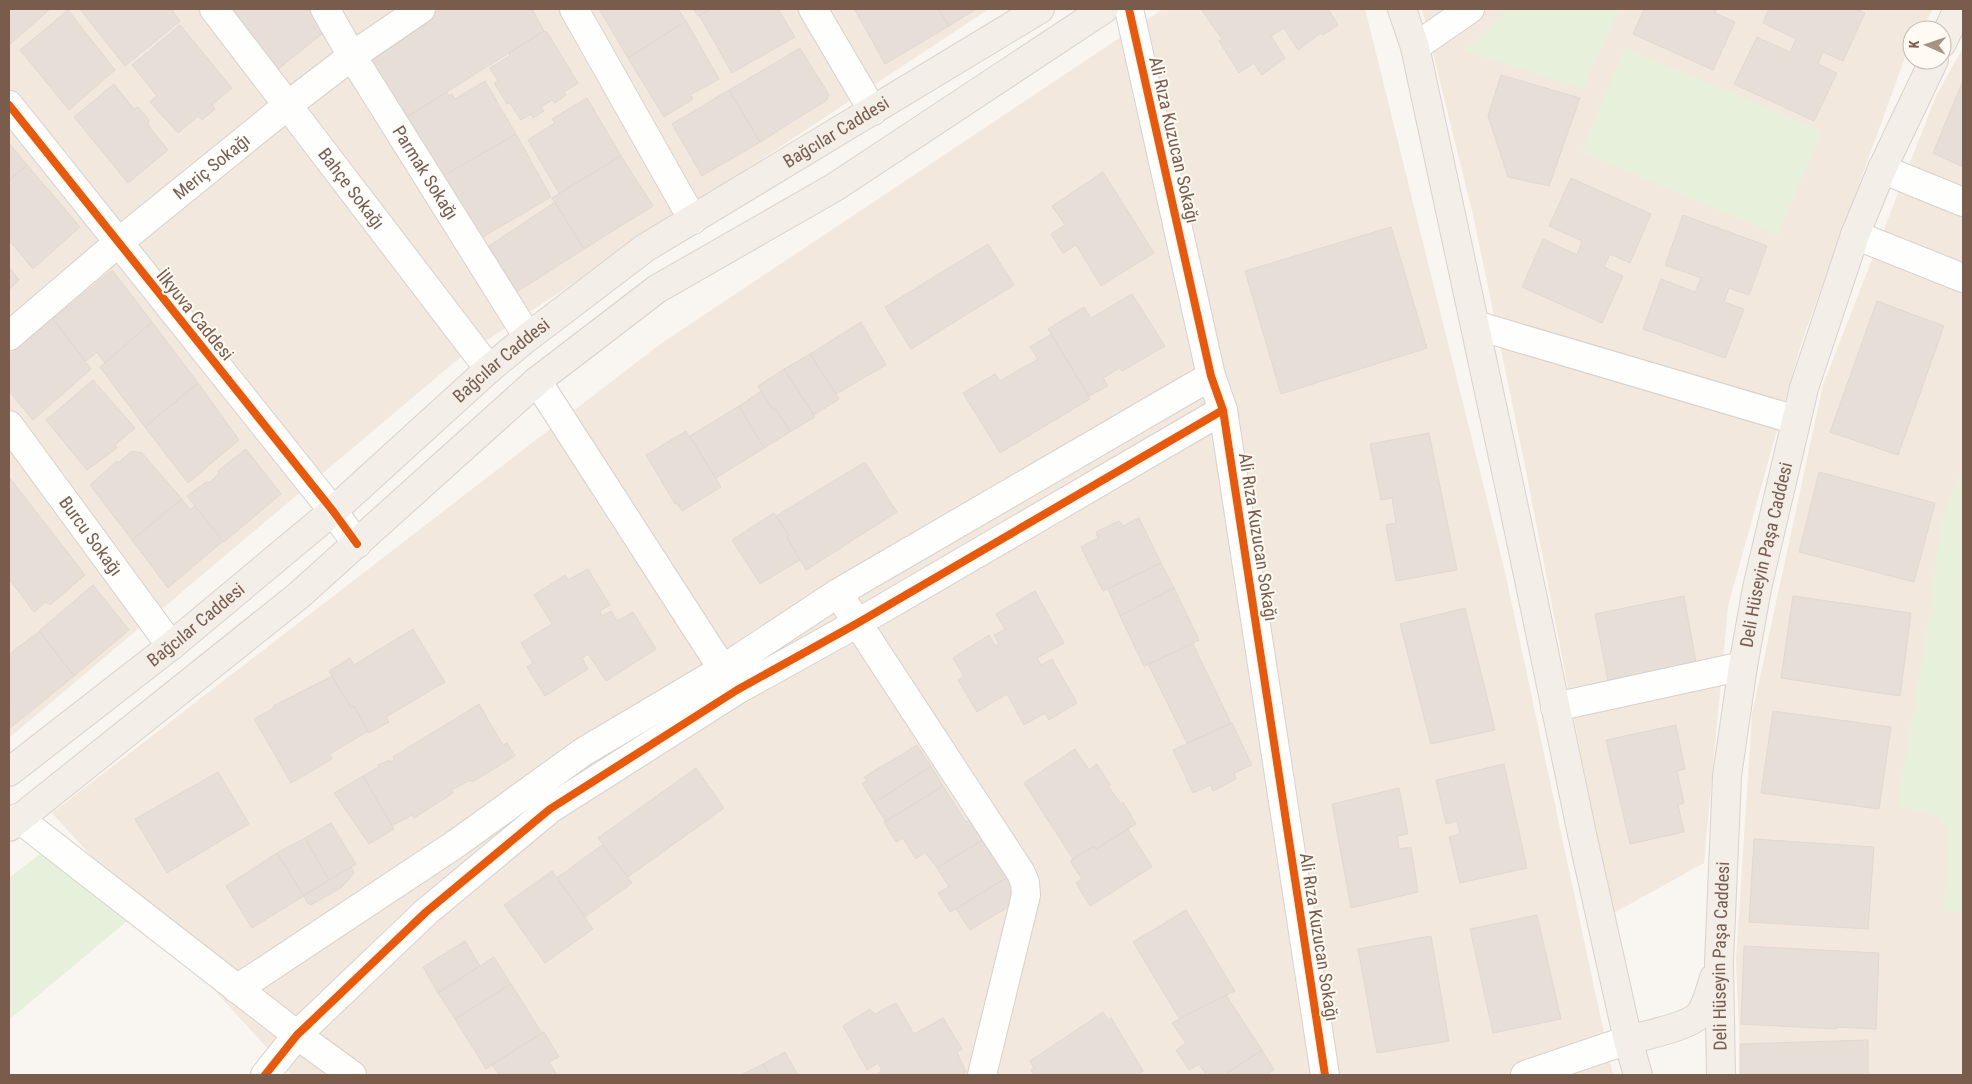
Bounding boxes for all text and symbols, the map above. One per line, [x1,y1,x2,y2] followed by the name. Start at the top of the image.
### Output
[1902,20,1952,70] north arrow
[1906,40,1922,49] text: K
[1145,55,1204,225] street label: Ali Rıza Kuzucan Sokağı
[779,92,893,172] street label: Bağcılar Caddesi
[388,122,463,223] street label: Parmak Sokağı
[169,129,254,204] street label: Meriç Sokağı
[314,144,389,233] street label: Bahçe Sokağı
[152,265,238,364] street label: İlkyuva Caddesi
[448,313,553,407] street label: Bağcılar Caddesi
[1235,451,1282,623] street label: Ali Rıza Kuzucan Sokağı
[1736,460,1796,649] street label: Deli Hüseyin Paşa Caddesi
[55,492,127,580] street label: Burcu Sokağı
[143,578,249,671] street label: Bağcılar Caddesi
[1296,851,1343,1023] street label: Ali Rıza Kuzucan Sokağı
[1708,861,1733,1051] street label: Deli Hüseyin Paşa Caddesi

